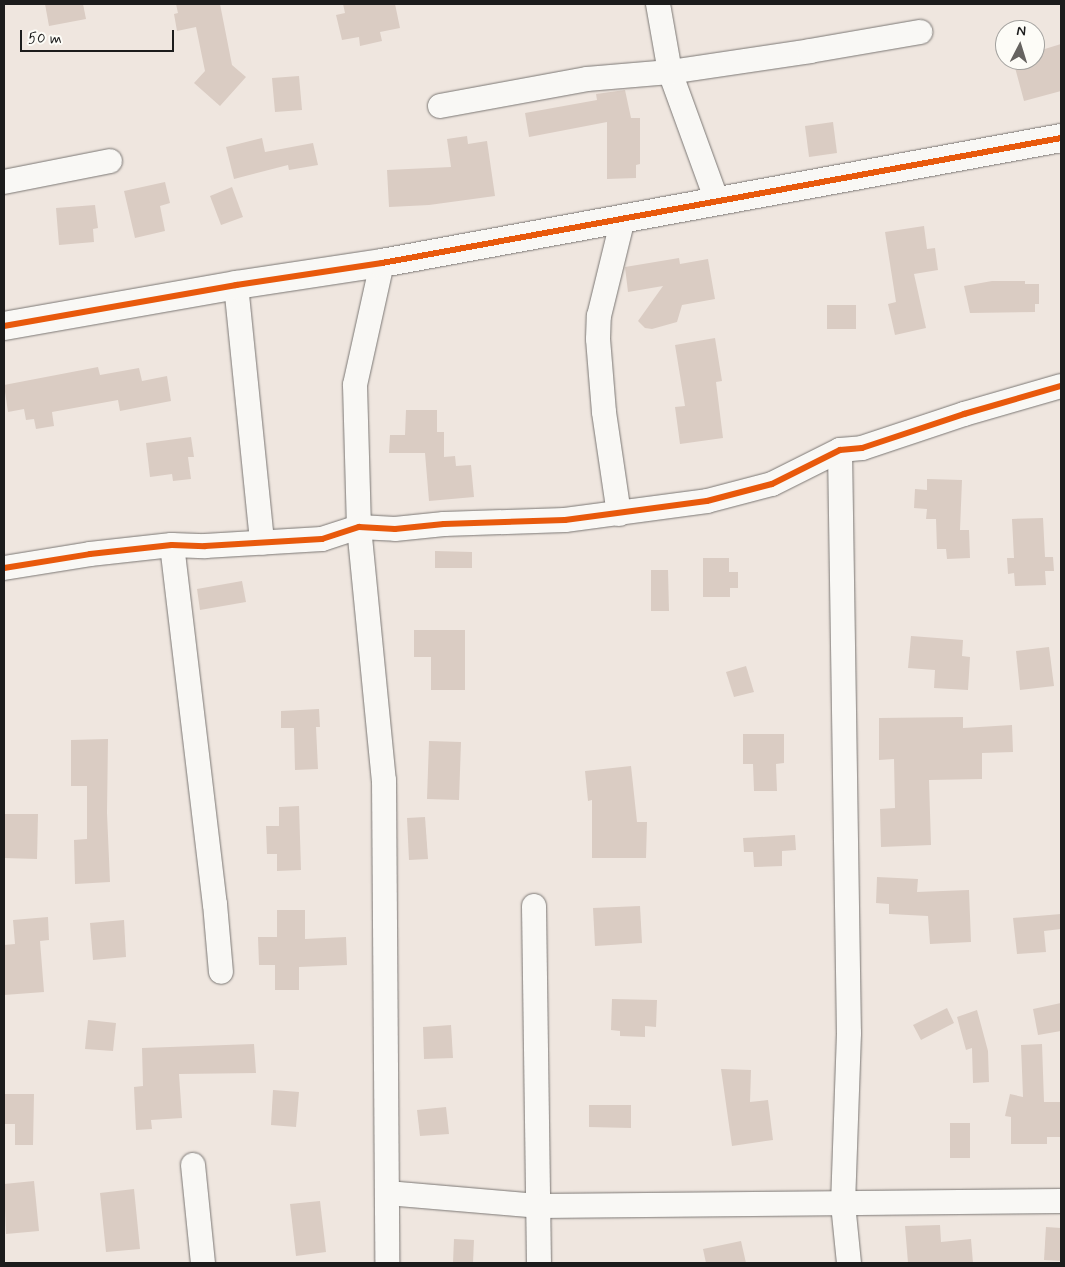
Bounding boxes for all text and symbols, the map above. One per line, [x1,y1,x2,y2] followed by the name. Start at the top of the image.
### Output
[22,20,176,52] scale bar
[995,20,1045,70] north arrow
[1016,22,1027,40] text: N
[28,29,62,49] text: 50 m

